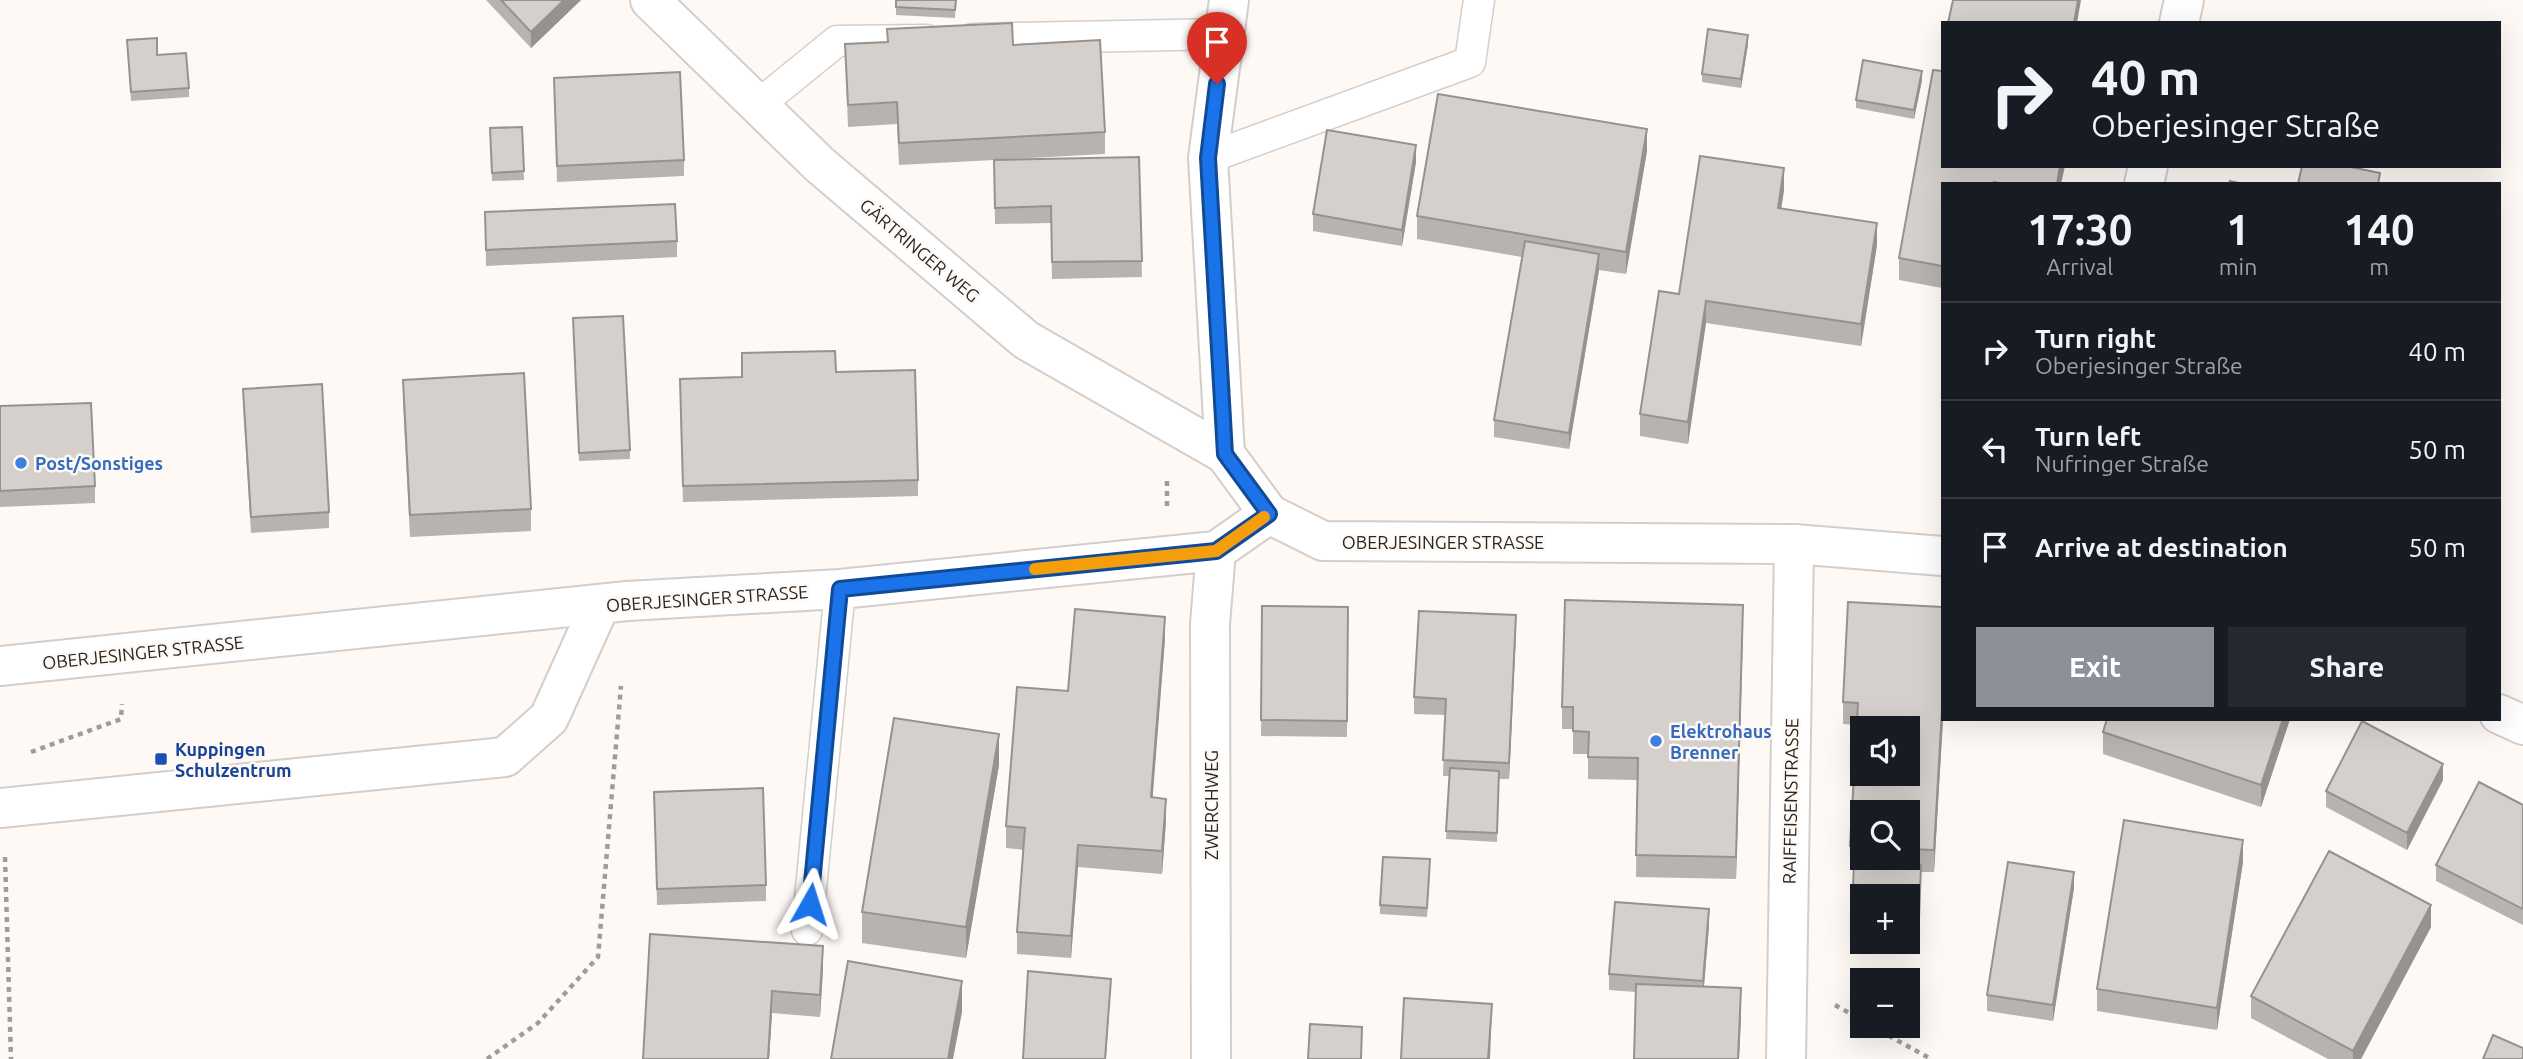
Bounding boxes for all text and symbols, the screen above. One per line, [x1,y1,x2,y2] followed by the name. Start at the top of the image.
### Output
[1187,12.0,1247,84] pin
[1198,23,1236,61] icon: arrive
[1976,49,2067,140] icon: right
[2091,49,2200,104] text: 40 m
[2091,107,2380,143] text: Oberjesinger Straße
[856,194,984,306] street label: GÄRTRINGER WEG
[2027,206,2132,253] text: 17:30
[2226,206,2250,253] text: 1
[2344,206,2415,253] text: 140
[2046,254,2113,279] text: Arrival
[2219,254,2257,279] text: min
[2369,254,2389,279] text: m
[2035,324,2156,353] text: Turn right
[1976,332,2014,370] icon: right
[2408,337,2466,366] text: 40 m
[2035,353,2243,378] text: Oberjesinger Straße
[2035,422,2141,451] text: Turn left
[1976,430,2014,468] icon: left
[2408,435,2466,464] text: 50 m
[2035,451,2209,476] text: Nufringer Straße
[35,453,163,473] place label: Post/Sonstiges
[13,455,29,471] marker: Post/Sonstiges
[1976,528,2014,566] icon: arrive
[1342,532,1544,552] street label: OBERJESINGER STRASSE
[2035,533,2288,562] text: Arrive at destination
[2408,533,2466,562] text: 50 m
[605,581,809,615] street label: OBERJESINGER STRASSE
[1976,627,2214,707] button: Exit
[2228,627,2466,707] button: Share
[41,631,245,673] street label: OBERJESINGER STRASSE
[1850,716,1920,1038] map controls
[1850,716,1920,786] button: sound
[1779,718,1801,884] street label: RAIFFEISENSTRASSE
[1670,721,1772,762] place label: Elektrohaus Brenner
[1648,733,1664,749] marker: Elektrohaus Brenner
[175,739,291,780] place label: Kuppingen Schulzentrum
[1201,750,1221,860] street label: ZWERCHWEG
[153,751,169,767] marker: Kuppingen Schulzentrum
[1850,800,1920,870] button: search
[773,867,847,941] position arrow
[1850,884,1920,954] button: +
[1850,968,1920,1038] button: −

